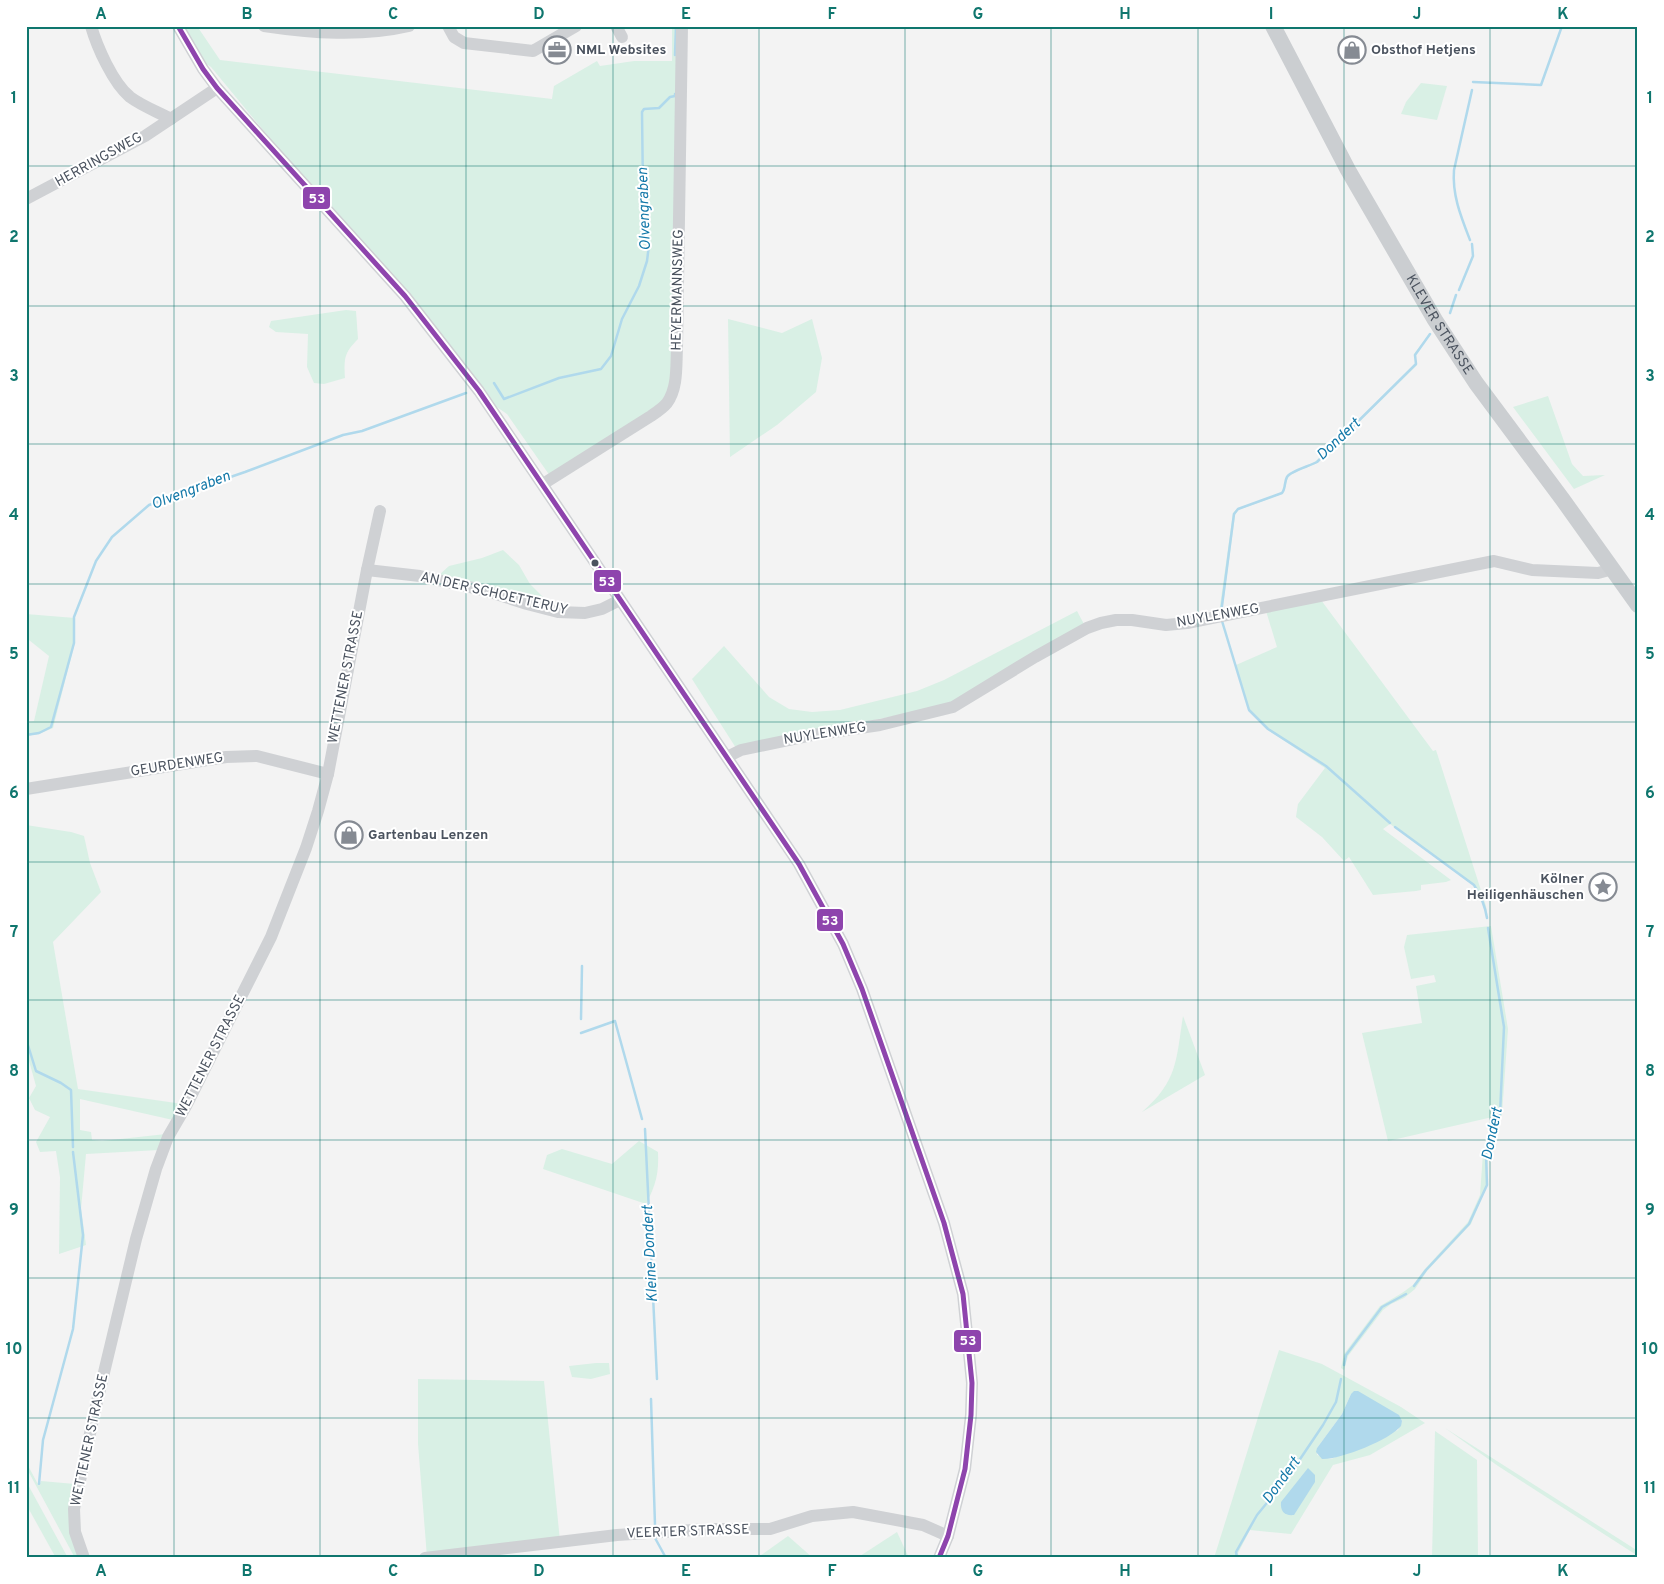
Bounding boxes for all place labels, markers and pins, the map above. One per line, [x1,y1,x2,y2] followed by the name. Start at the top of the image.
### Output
[542,35,572,65] office icon: NML Websites
[1337,35,1367,65] shop icon: Obsthof Hetjens
[576,42,666,59] place label: NML Websites
[1371,42,1476,59] place label: Obsthof Hetjens
[590,558,600,568] unlabelled marker
[334,820,364,850] shop icon: Gartenbau Lenzen
[368,827,488,844] place label: Gartenbau Lenzen
[1467,871,1584,904] place label: Kölner Heiligenhäuschen
[1588,872,1618,902] place icon: Kölner Heiligenhäuschen

